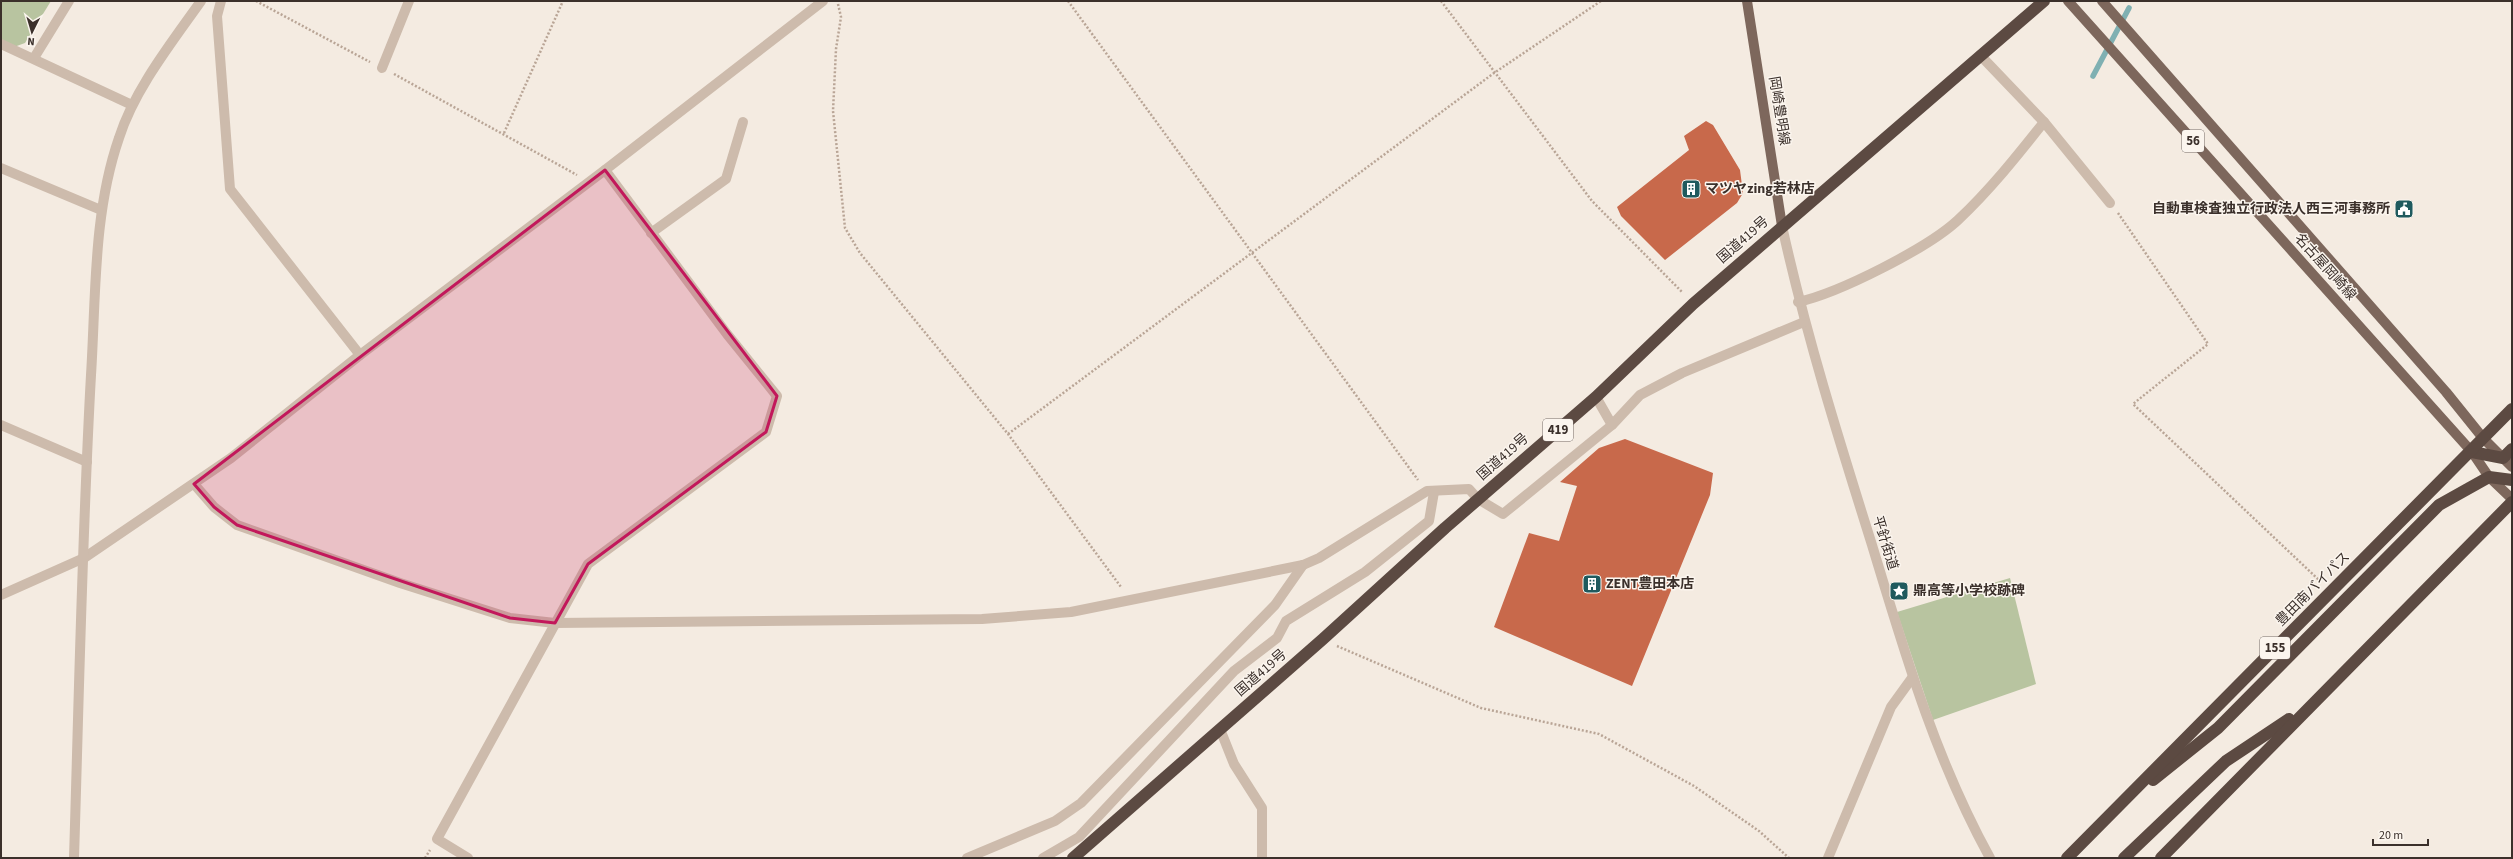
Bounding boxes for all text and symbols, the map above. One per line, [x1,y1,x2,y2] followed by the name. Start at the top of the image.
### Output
[12,12,52,52] north arrow
[27,34,35,49] text: N
[1764,75,1794,147] street label: 岡崎豊明線
[2182,130,2204,152] road number: 56
[1680,178,1702,200] building icon: マツヤzing若林店
[1705,179,1815,199] place label: マツヤzing若林店
[2393,198,2415,220] public building icon: 自動車検査独立行政法人西三河事務所
[2152,199,2390,219] place label: 自動車検査独立行政法人西三河事務所
[1713,212,1773,268] street label: 国道419号
[2289,229,2361,305] street label: 名古屋岡崎線
[1543,419,1573,441] road number: 419
[1473,429,1533,485] street label: 国道419号
[1867,513,1903,573] street label: 平針街道
[2271,547,2355,631] street label: 豊田南バイパス
[1581,573,1603,595] building icon: ZENT豊田本店
[1606,574,1694,594] place label: ZENT豊田本店
[1888,580,1910,602] place icon: 鼎高等小学校跡碑
[1913,581,2025,601] place label: 鼎高等小学校跡碑
[2260,637,2290,659] road number: 155
[1231,645,1291,701] street label: 国道419号
[2373,821,2428,847] scale bar
[2379,827,2403,844] text: 20 m

